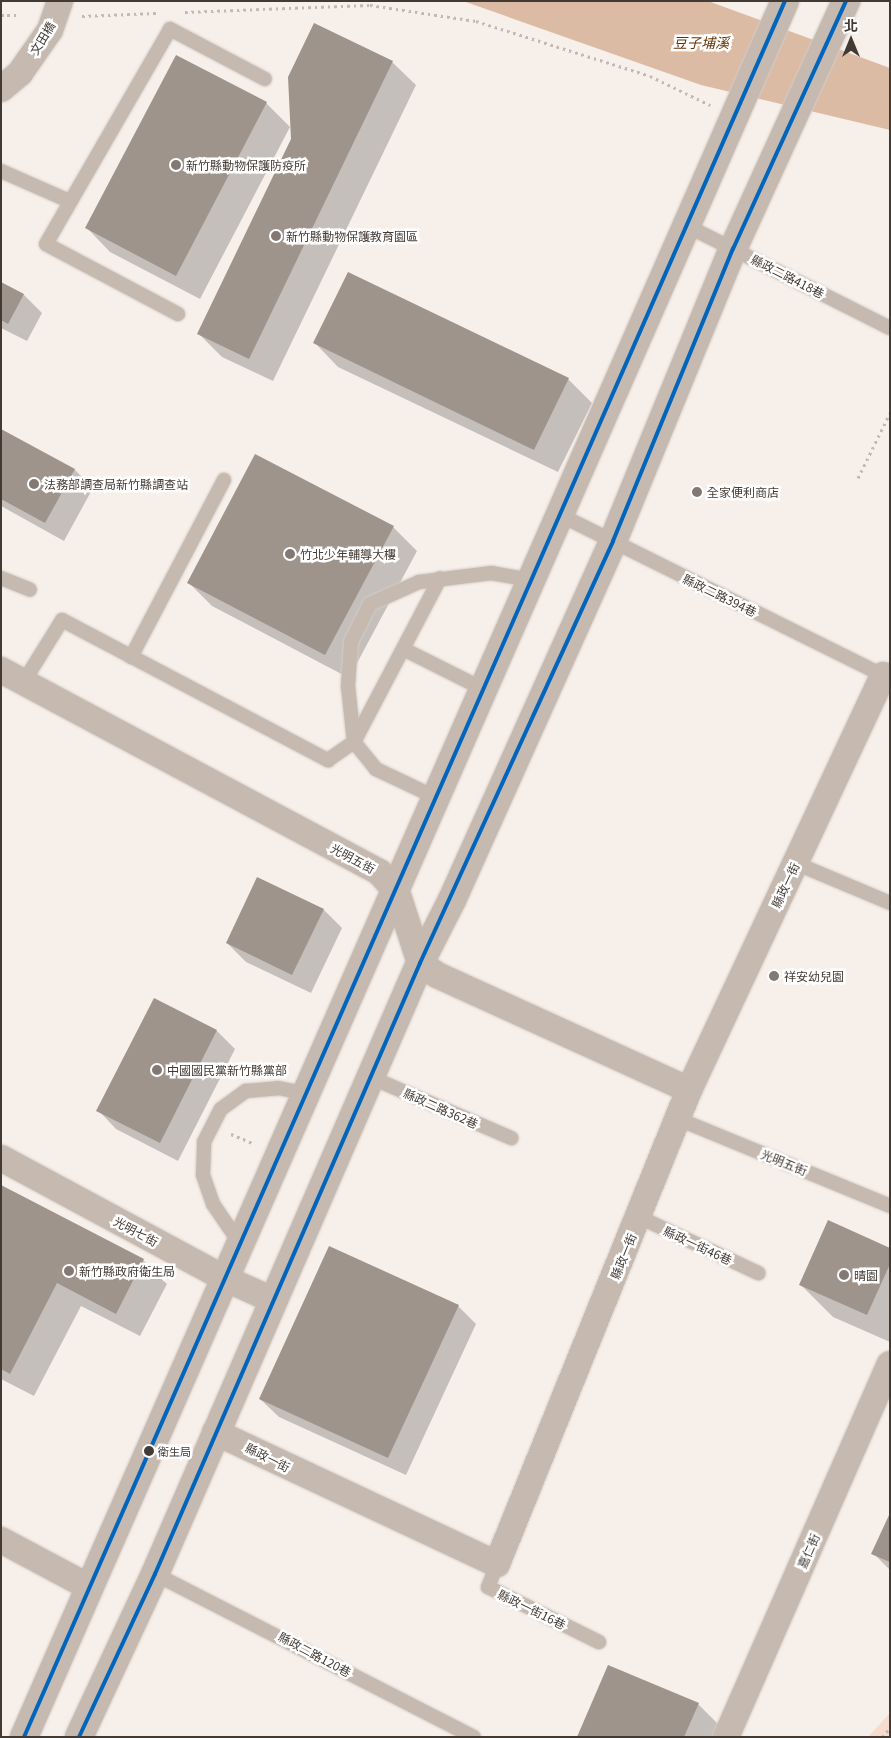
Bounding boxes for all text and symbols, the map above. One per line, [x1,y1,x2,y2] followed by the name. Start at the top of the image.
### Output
[826,15,876,65] north arrow
[844,15,858,35] text: 北
[27,19,57,57] street label: 文田橋
[673,34,729,50] water label: 豆子埔溪
[186,158,306,172] place label: 新竹縣動物保護防疫所
[170,159,182,171] marker: 新竹縣動物保護防疫所
[286,229,418,243] place label: 新竹縣動物保護教育園區
[270,230,282,242] marker: 新竹縣動物保護教育園區
[749,251,827,301] street label: 縣政二路418巷
[44,477,188,491] place label: 法務部調查局新竹縣調查站
[28,478,40,490] marker: 法務部調查局新竹縣調查站
[707,485,779,499] place label: 全家便利商店
[691,486,703,498] marker: 全家便利商店
[300,547,396,561] place label: 竹北少年輔導大樓
[284,548,296,560] marker: 竹北少年輔導大樓
[681,571,759,619] street label: 縣政二路394巷
[328,840,378,876] street label: 光明五街
[768,860,802,910] street label: 縣政一街
[784,969,844,983] place label: 祥安幼兒園
[768,970,780,982] marker: 祥安幼兒園
[167,1063,287,1077] place label: 中國國民黨新竹縣黨部
[151,1064,163,1076] marker: 中國國民黨新竹縣黨部
[402,1085,480,1131] street label: 縣政二路362巷
[759,1146,809,1178] street label: 光明五街
[111,1213,161,1249] street label: 光明七街
[662,1223,734,1267] street label: 縣政一街46巷
[607,1231,639,1281] street label: 縣政一街
[79,1264,175,1278] place label: 新竹縣政府衛生局
[63,1265,75,1277] marker: 新竹縣政府衛生局
[854,1268,878,1282] place label: 晴園
[838,1269,850,1281] marker: 晴園
[243,1440,293,1474] street label: 縣政一街
[158,1444,191,1458] place label: 衛生局
[144,1446,154,1456] marker: 衛生局
[794,1532,822,1570] street label: 嘉仁街
[496,1586,568,1632] street label: 縣政一街16巷
[276,1629,354,1679] street label: 縣政二路120巷

